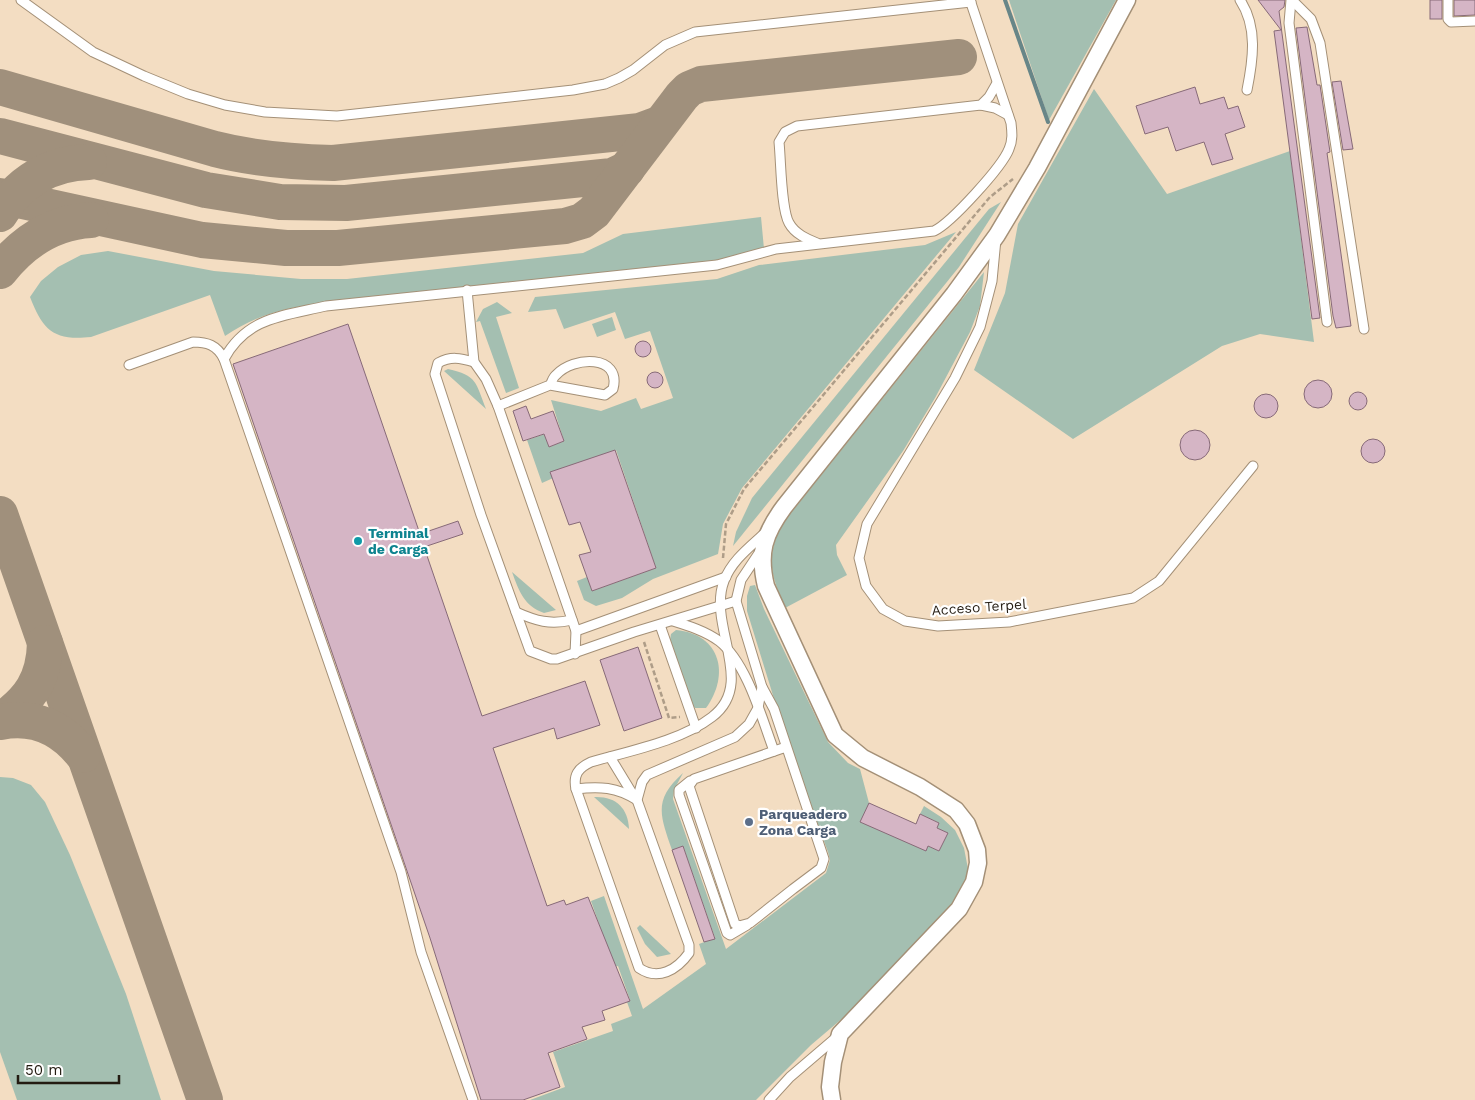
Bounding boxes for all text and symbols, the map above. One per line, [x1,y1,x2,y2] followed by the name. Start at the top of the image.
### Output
[368,525,429,557] place label: Terminal de Carga
[352,535,364,547] marker: Terminal de Carga
[931,596,1028,618] street label: Acceso Terpel
[759,806,847,838] place label: Parqueadero Zona Carga
[743,816,755,828] marker: Parqueadero Zona Carga
[18,1052,119,1084] scale bar
[25,1061,62,1079] text: 50 m

